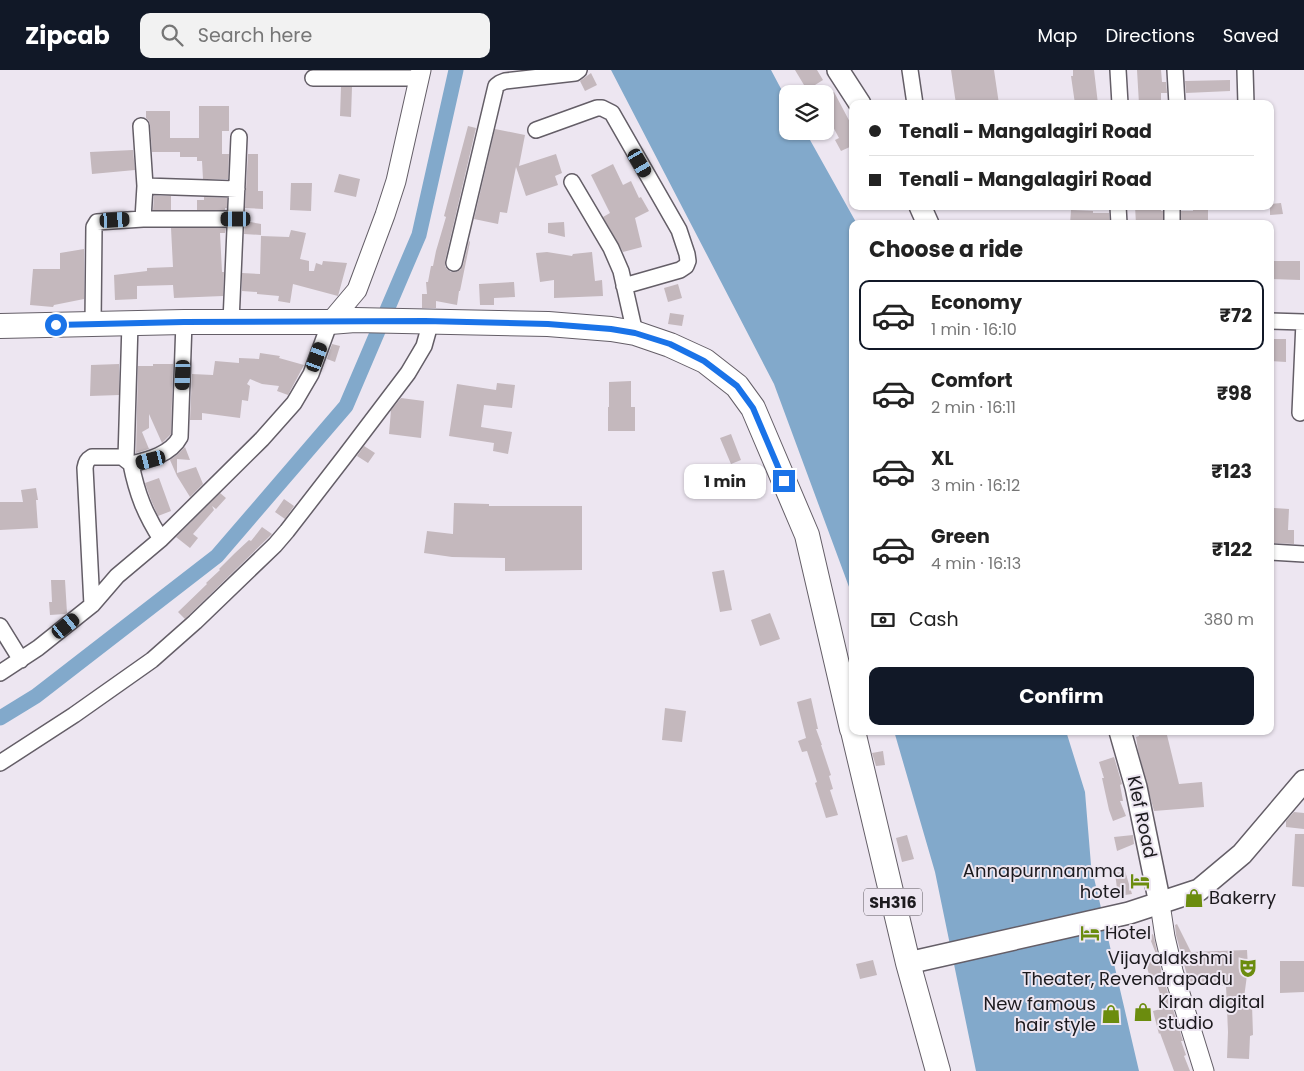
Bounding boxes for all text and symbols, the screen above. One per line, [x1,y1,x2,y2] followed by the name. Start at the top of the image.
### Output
[140,13,490,58] search box
[25,19,110,52] text: Zipcab
[158,21,186,49] icon: search
[198,22,312,49] text: Search here
[1038,23,1077,48] text: Map
[1105,23,1195,48] text: Directions
[1223,23,1279,48] text: Saved
[779,85,834,140] map controls
[779,85,834,140] button: layers
[899,118,1152,145] text: Tenali - Mangalagiri Road
[626,146,653,180] car
[899,166,1152,193] text: Tenali - Mangalagiri Road
[99,212,130,228] car
[221,212,251,227] car
[869,234,1023,265] text: Choose a ride
[931,289,1022,316] text: Economy
[871,293,916,338] icon: car
[1220,302,1252,329] text: ₹72
[45,314,67,336] route start
[931,318,1017,341] text: 1 min · 16:10
[304,340,329,374] car
[174,360,191,390] car
[931,367,1013,394] text: Comfort
[871,371,916,416] icon: car
[1217,380,1252,407] text: ₹98
[931,396,1016,419] text: 2 min · 16:11
[931,445,954,472] text: XL
[134,449,167,471] car
[871,449,916,494] icon: car
[1211,458,1252,485] text: ₹123
[684,464,766,498] callout: 1 min
[704,470,746,493] text: 1 min
[773,470,795,492] route end
[931,474,1020,497] text: 3 min · 16:12
[931,523,990,550] text: Green
[871,527,916,572] icon: car
[1212,536,1252,563] text: ₹122
[931,552,1021,575] text: 4 min · 16:13
[869,606,897,634] icon: cash
[909,606,959,633] text: Cash
[1204,608,1254,631] text: 380 m
[49,611,82,641] car
[869,667,1254,725] button: Confirm
[1122,773,1163,861] street label: Klef Road
[963,858,1125,904] place label: Annapurnnamma hotel
[1129,870,1151,892] hotel icon: Annapurnnamma hotel
[1209,885,1276,910] place label: Bakerry
[1183,887,1205,909] shop icon: Bakerry
[864,889,922,916] road number: SH316
[1105,920,1151,945] place label: Hotel
[1079,922,1101,944] hotel icon: Hotel
[1022,945,1233,991] place label: Vijayalakshmi Theater, Revendrapadu
[1237,957,1259,979] theatre icon: Vijayalakshmi Theater, Revendrapadu
[1158,989,1265,1035] place label: Kiran digital studio
[984,991,1096,1037] place label: New famous hair style
[1132,1001,1154,1023] shop icon: Kiran digital studio
[1100,1003,1122,1025] shop icon: New famous hair style

